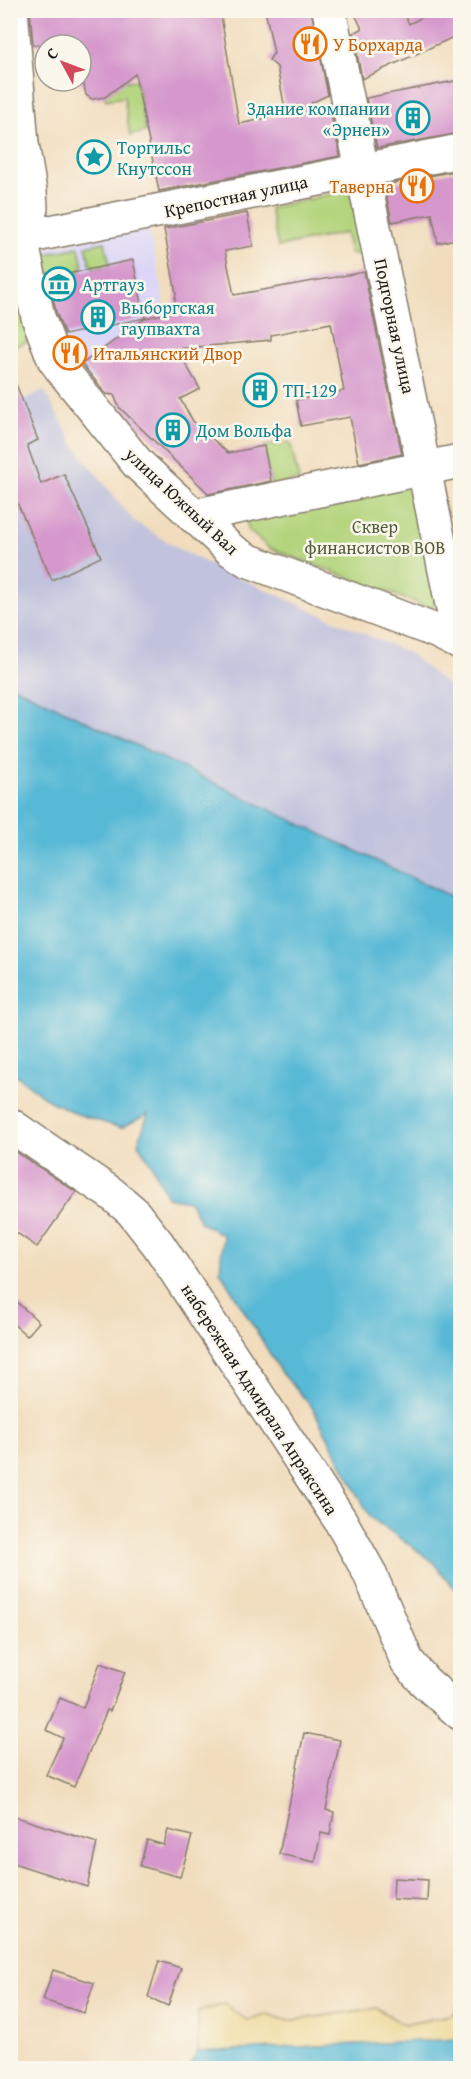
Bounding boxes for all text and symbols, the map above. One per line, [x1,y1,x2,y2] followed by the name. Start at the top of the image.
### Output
[292,26,328,62] restaurant icon: У Борхарда
[333,31,423,58] place label: У Борхарда
[33,33,93,93] north arrow
[40,42,64,64] text: С
[247,95,390,143] place label: Здание компании «Эрнен»
[395,100,431,136] building icon: Здание компании «Эрнен»
[117,134,192,182] place label: Торгильс Кнутссон
[76,139,112,175] place icon: Торгильс Кнутссон
[162,168,311,224] street label: Крепостная улица
[399,168,435,204] restaurant icon: Таверна
[329,173,394,200] place label: Таверна
[367,256,423,397] street label: Подгорная улица
[41,266,77,302] museum icon: Артгауз
[82,271,145,298] place label: Артгауз
[121,294,215,342] place label: Выборгская гаупвахта
[80,299,116,335] building icon: Выборгская гаупвахта
[52,335,88,371] restaurant icon: Итальянский Двор
[93,340,243,367] place label: Итальянский Двор
[242,372,278,408] building icon: ТП-129
[283,377,337,404] place label: ТП-129
[155,412,191,448] building icon: Дом Вольфа
[195,417,292,444] place label: Дом Вольфа
[118,440,245,561] street label: улица Южный Вал
[305,513,445,561] park label: Сквер финансистов ВОВ
[175,1278,346,1521] street label: набережная Адмирала Апраксина

